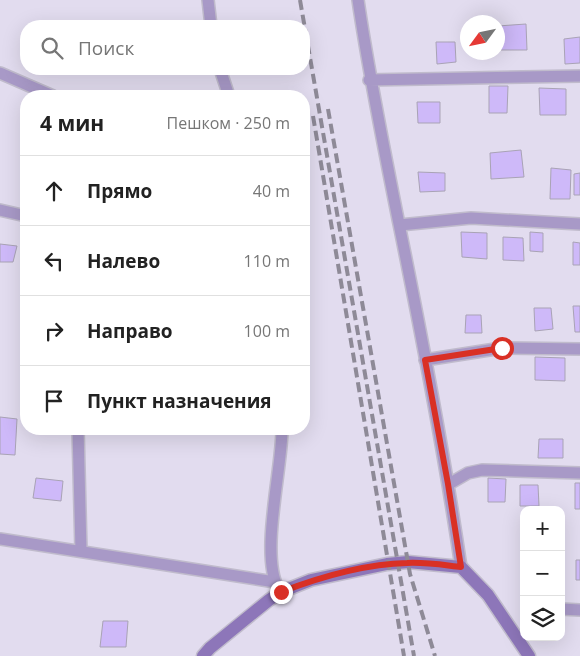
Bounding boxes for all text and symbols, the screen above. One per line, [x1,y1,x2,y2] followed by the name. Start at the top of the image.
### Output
[460,15,505,60] north arrow
[20,20,310,75] search box
[38,34,66,62] icon: search
[78,35,134,61] text: Поиск
[40,109,104,137] text: 4 мин
[167,112,290,134] text: Пешком · 250 m
[40,177,68,205] icon: ahead
[87,178,152,204] text: Прямо
[253,180,290,202] text: 40 m
[40,247,68,275] icon: left
[87,248,160,274] text: Налево
[244,250,290,272] text: 110 m
[40,317,68,345] icon: right
[87,318,173,344] text: Направо
[244,320,290,342] text: 100 m
[491,337,514,360] route start
[40,387,68,415] icon: arrive
[87,388,272,414] text: Пункт назначения
[520,506,565,641] map controls
[520,506,565,551] button: +
[520,551,565,596] button: −
[270,581,293,604] route end
[520,596,565,641] button: layers

